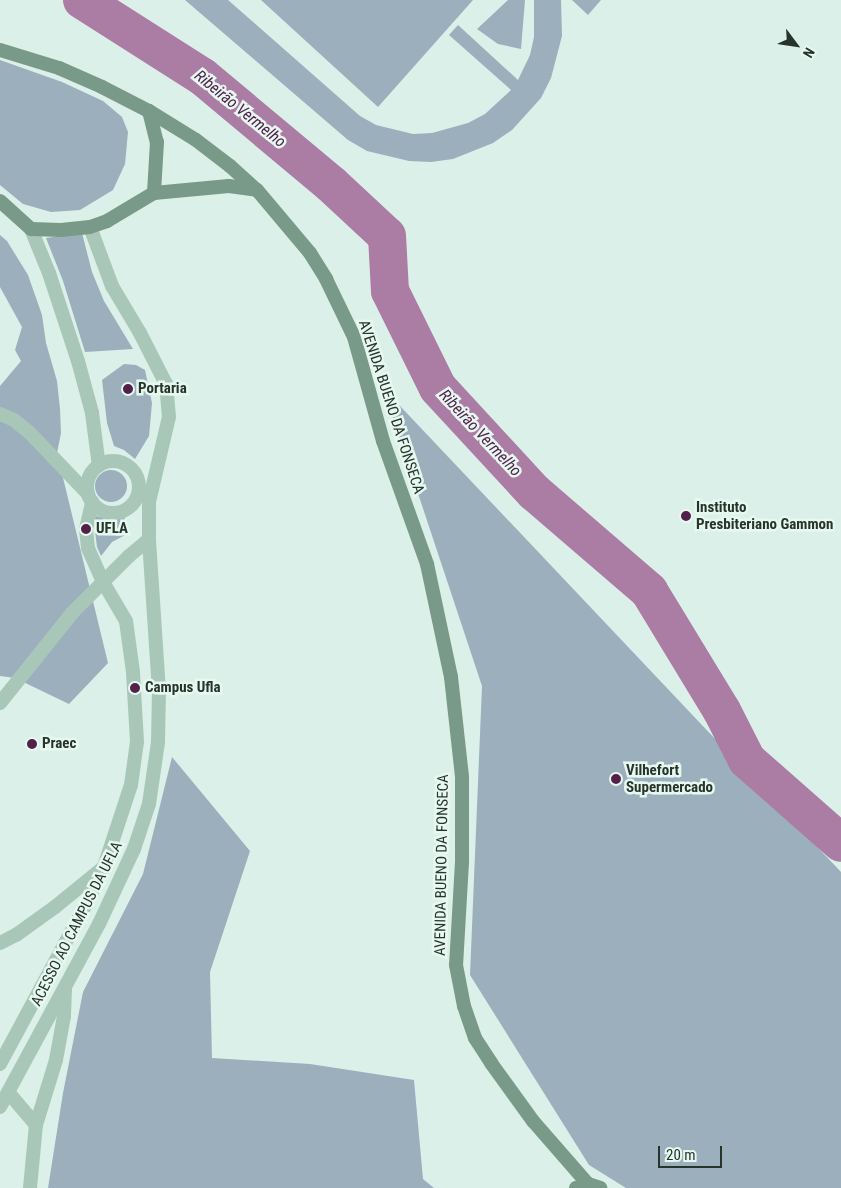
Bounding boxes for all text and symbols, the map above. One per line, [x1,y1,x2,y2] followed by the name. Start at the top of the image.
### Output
[771,20,821,70] north arrow
[800,45,818,61] text: N
[191,66,289,152] water label: Ribeirão Vermelho
[354,318,428,496] street label: AVENIDA BUENO DA FONSECA
[138,380,187,398] place label: Portaria
[122,383,134,395] marker: Portaria
[435,386,525,480] water label: Ribeirão Vermelho
[696,498,833,533] place label: Instituto Presbiteriano Gammon
[680,510,692,522] marker: Instituto Presbiteriano Gammon
[96,520,128,538] place label: UFLA
[80,523,92,535] marker: UFLA
[145,679,221,697] place label: Campus Ufla
[129,682,141,694] marker: Campus Ufla
[42,735,76,753] place label: Praec
[26,738,38,750] marker: Praec
[626,761,713,796] place label: Vilhefort Supermercado
[610,773,622,785] marker: Vilhefort Supermercado
[431,774,453,956] street label: AVENIDA BUENO DA FONSECA
[28,839,126,1009] street label: ACESSO AO CAMPUS DA UFLA
[661,1136,725,1168] scale bar
[666,1146,696,1164] text: 20 m

